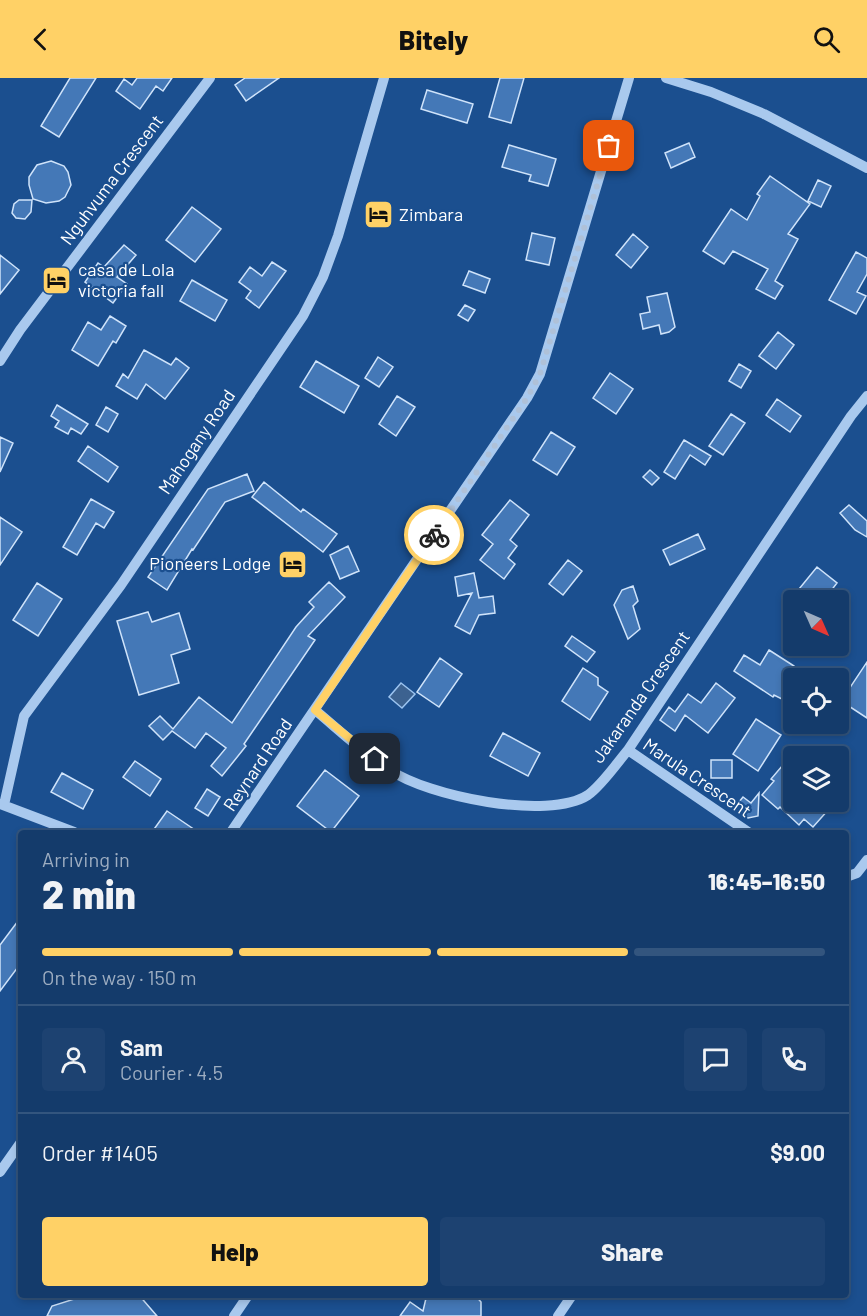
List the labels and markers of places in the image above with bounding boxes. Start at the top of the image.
pin [583,120,634,171]
hotel icon: Zimbara [362,199,394,231]
place label: Zimbara [399,203,463,225]
place label: casa de Lola victoria fall [78,258,174,301]
hotel icon: casa de Lola victoria fall [41,264,73,296]
hotel icon: Pioneers Lodge [276,548,308,580]
place label: Pioneers Lodge [149,552,271,574]
pin [349,733,400,784]

